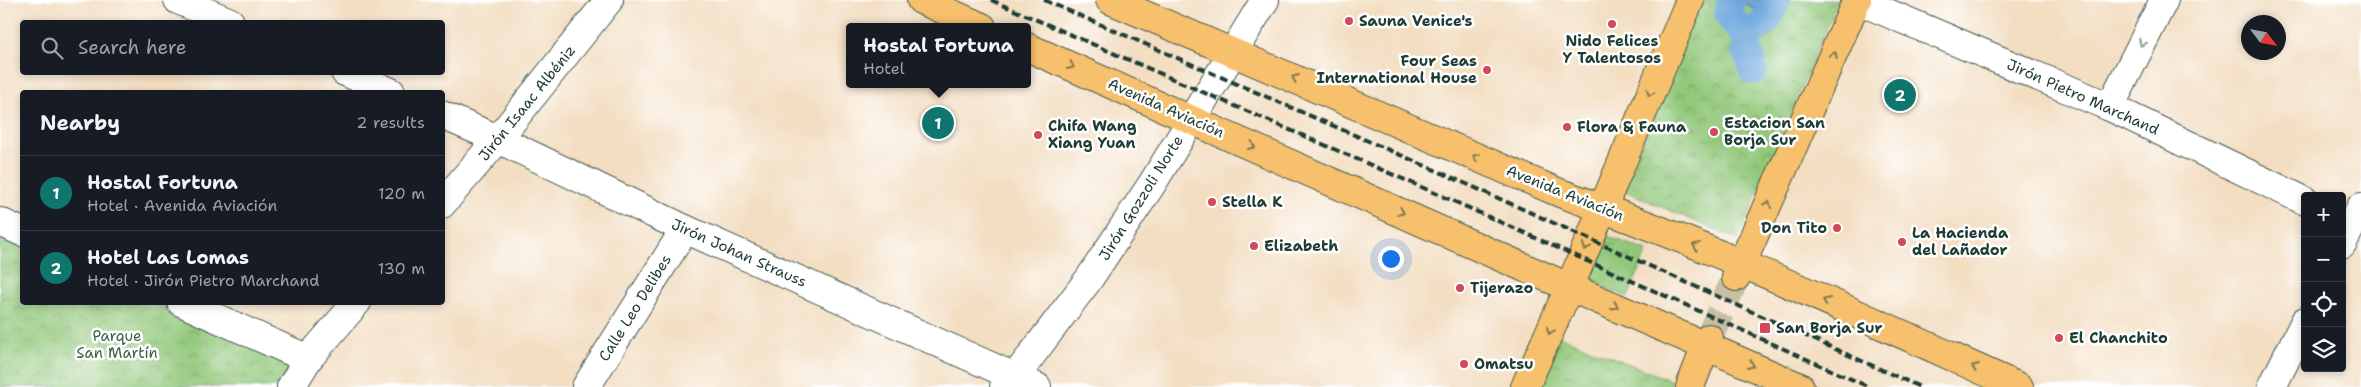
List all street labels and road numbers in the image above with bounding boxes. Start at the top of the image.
street label: Jirón Isaac Albéniz [474,41,580,165]
street label: Jirón Pietro Marchand [2004,54,2163,140]
street label: Avenida Aviación [1105,73,1227,143]
street label: Jirón Gozzoli Norte [1094,132,1188,264]
street label: Avenida Aviación [1503,160,1627,226]
street label: Jirón Johan Strauss [668,214,810,292]
street label: Calle Leo Delibes [594,251,676,365]

